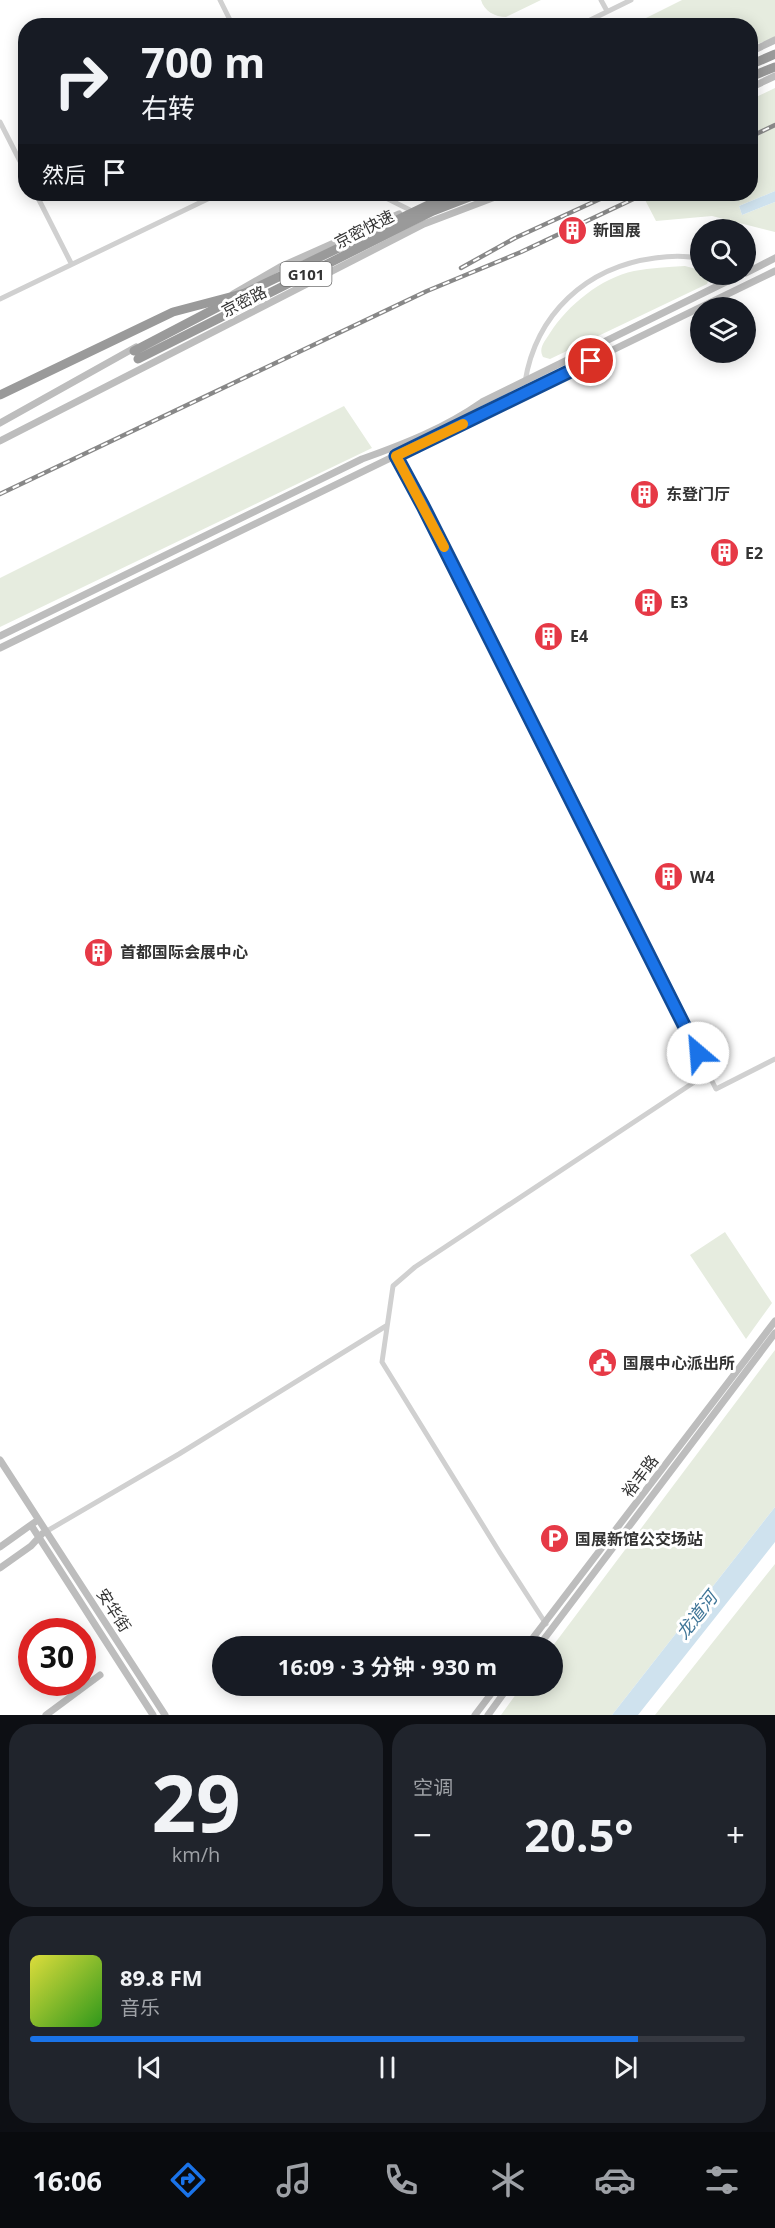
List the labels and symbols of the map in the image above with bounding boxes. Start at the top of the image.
street label: 京密快速 [330,205,398,253]
building icon: 新国展 [556,214,588,246]
place label: 新国展 [593,219,641,241]
road number: G101 [280,262,332,286]
street label: 京密路 [218,280,270,322]
pin [565,335,616,386]
building icon: 东登门厅 [629,478,661,510]
place label: 东登门厅 [666,483,730,505]
building icon: E2 [708,537,740,569]
place label: E2 [745,542,763,564]
building icon: E3 [633,586,665,618]
place label: E3 [670,591,688,613]
building icon: E4 [533,620,565,652]
place label: E4 [570,625,588,647]
building icon: W4 [653,861,685,893]
place label: W4 [690,866,715,888]
building icon: 首都国际会展中心 [83,936,115,968]
place label: 首都国际会展中心 [120,941,248,963]
position arrow [666,1021,730,1085]
public building icon: 国展中心派出所 [586,1347,618,1379]
place label: 国展中心派出所 [623,1352,735,1374]
street label: 裕丰路 [617,1450,663,1502]
parking icon: 国展新馆公交场站 [538,1523,570,1555]
place label: 国展新馆公交场站 [575,1528,703,1550]
street label: 安华街 [92,1584,136,1636]
water label: 龙道河 [670,1584,724,1644]
speed limit sign: 30 [18,1618,96,1696]

